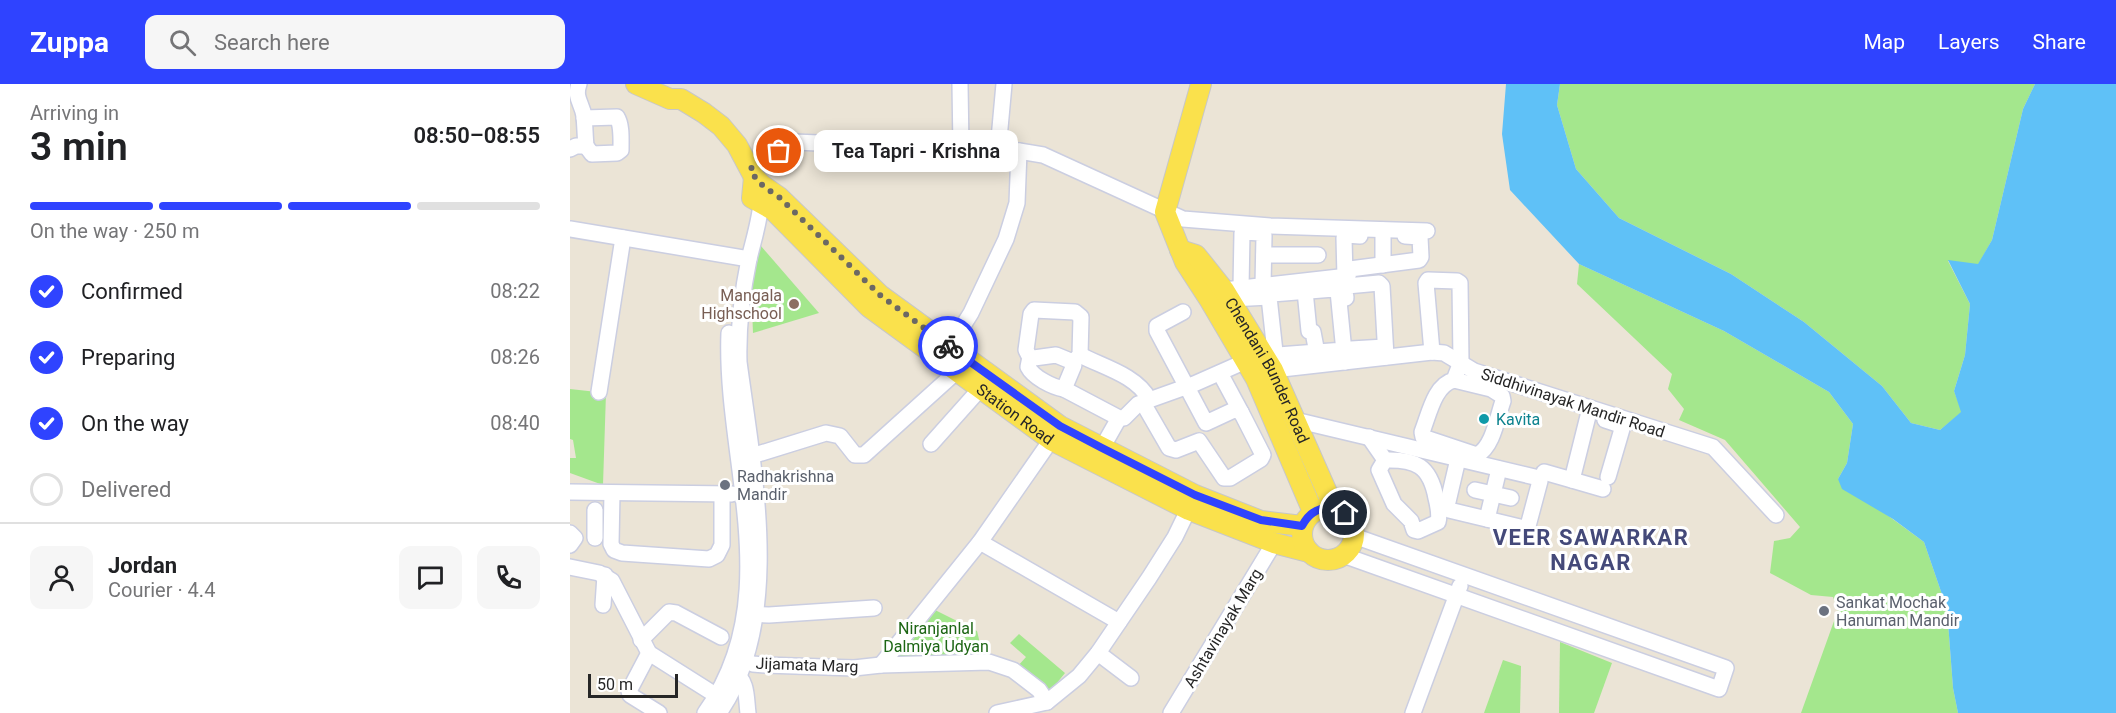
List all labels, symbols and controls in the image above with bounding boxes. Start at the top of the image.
search box [145,15,565,69]
text: Zuppa [30,26,109,59]
icon: search [166,26,199,59]
text: Search here [214,30,330,55]
text: Map [1863,30,1905,54]
text: Layers [1938,30,1999,54]
text: Share [2032,30,2086,54]
text: Arriving in [30,101,119,125]
text: 08:50–08:55 [413,123,540,148]
text: 3 min [30,124,128,170]
pin [753,125,804,176]
callout: Tea Tapri - Krishna [815,130,1019,172]
icon: bag [762,134,795,167]
text: Tea Tapri - Krishna [832,139,1000,163]
text: On the way · 250 m [30,219,199,243]
icon: check [30,275,63,308]
text: Confirmed [81,279,183,304]
text: 08:22 [490,279,540,303]
place label: Mangala Highschool [701,286,782,323]
street label: Chendani Bunder Road [1221,294,1314,446]
marker: Mangala Highschool [787,297,801,311]
courier [918,316,978,376]
icon: bike [932,330,965,363]
icon: check [30,341,63,374]
text: Preparing [81,345,175,370]
text: 08:26 [490,345,540,369]
street label: Siddhivinayak Mandir Road [1479,364,1667,442]
street label: Station Road [973,379,1058,449]
icon: check [30,407,63,440]
place label: Kavita [1496,410,1540,429]
text: On the way [81,411,189,436]
text: 08:40 [490,411,540,435]
marker: Kavita [1477,412,1491,426]
place label: Radhakrishna Mandir [737,467,834,504]
text: Delivered [81,477,171,502]
marker: Radhakrishna Mandir [718,478,732,492]
pin [1319,487,1370,538]
icon: home [1328,496,1361,529]
district label: VEER SAWARKAR NAGAR [1493,525,1689,575]
button: person [30,546,93,609]
button: chat [399,546,462,609]
button: phone [477,546,540,609]
text: Jordan [108,553,177,578]
street label: Ashtavinayak Marg [1180,565,1266,691]
text: Courier · 4.4 [108,578,215,602]
place label: Sankat Mochak Hanuman Mandir [1836,593,1960,630]
marker: Sankat Mochak Hanuman Mandir [1817,604,1831,618]
park label: Niranjanlal Dalmiya Udyan [883,619,989,656]
street label: Jijamata Marg [755,654,859,676]
scale bar [588,671,678,698]
text: 50 m [597,675,633,694]

